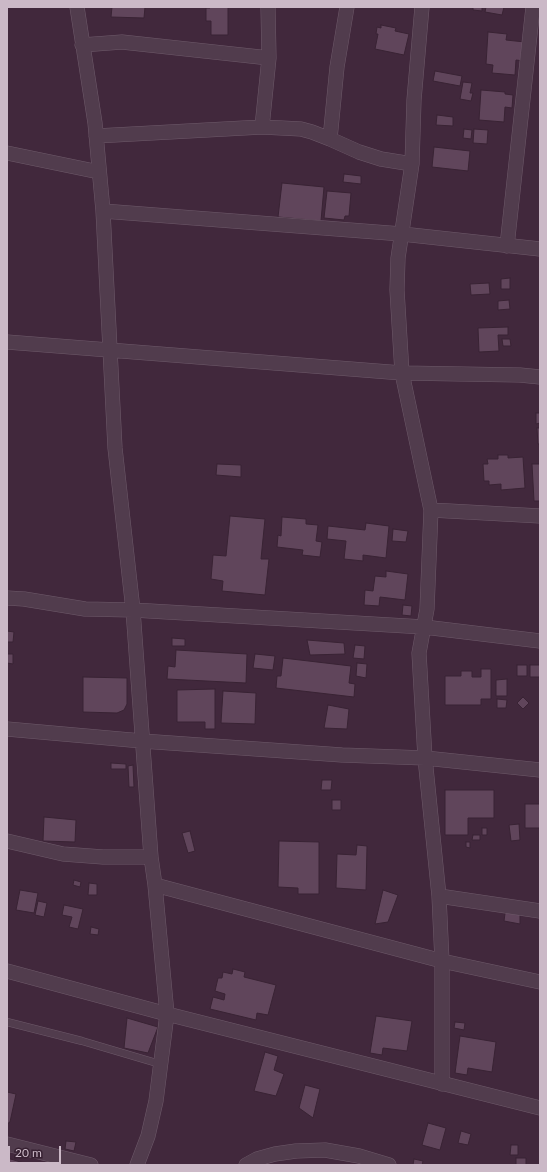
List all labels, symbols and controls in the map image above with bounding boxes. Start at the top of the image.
scale bar [10,1138,63,1164]
text: 20 m [15,1145,42,1160]

